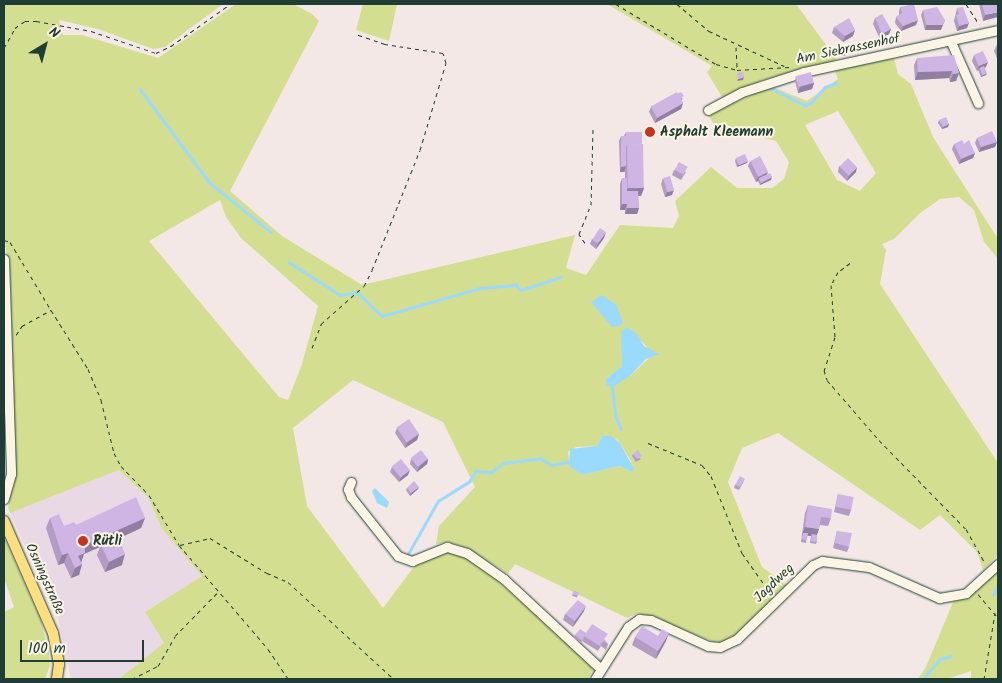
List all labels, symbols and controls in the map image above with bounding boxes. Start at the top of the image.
north arrow [20,20,70,70]
text: N [44,22,64,44]
street label: Am Siebrassenhof [795,30,901,68]
place label: Asphalt Kleemann [660,124,773,140]
marker: Asphalt Kleemann [644,126,656,138]
place label: Rütli [93,533,122,549]
marker: Rütli [77,535,89,547]
street label: Osningstraße [22,541,68,617]
street label: Jagdweg [750,560,798,606]
scale bar [22,630,146,662]
text: 100 m [28,637,66,661]

